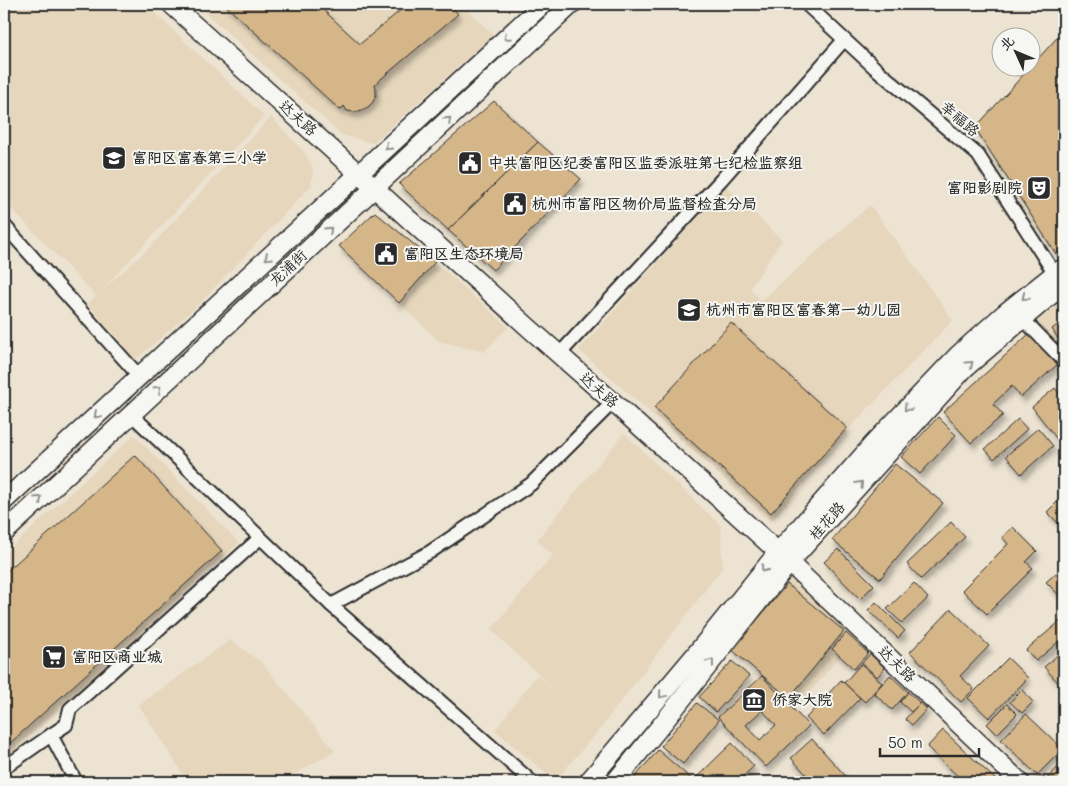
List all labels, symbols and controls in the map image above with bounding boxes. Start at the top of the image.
north arrow [990,28,1040,78]
one-way arrow [504,31,513,40]
text: 北 [995,31,1018,54]
street label: 达夫路 [275,95,322,140]
street label: 幸福路 [937,96,984,140]
one-way arrow [442,117,451,126]
one-way arrow [384,141,393,150]
school or university icon: 富阳区富春第三小学 [101,145,127,171]
place label: 富阳区富春第三小学 [132,147,267,167]
public building icon: 中共富阳区纪委富阳区监委派驻第七纪检监察组 [457,150,483,176]
place label: 中共富阳区纪委富阳区监委派驻第七纪检监察组 [488,152,803,172]
theatre icon: 富阳影剧院 [1026,175,1052,201]
place label: 富阳影剧院 [947,177,1022,197]
public building icon: 杭州市富阳区物价局监督检查分局 [502,191,528,217]
place label: 杭州市富阳区物价局监督检查分局 [532,193,757,213]
one-way arrow [323,227,332,236]
public building icon: 富阳区生态环境局 [373,241,399,267]
place label: 富阳区生态环境局 [404,243,524,263]
street label: 龙浦街 [264,245,311,290]
one-way arrow [265,251,274,260]
one-way arrow [1022,291,1031,299]
school or university icon: 杭州市富阳区富春第一幼儿园 [676,297,702,323]
place label: 杭州市富阳区富春第一幼儿园 [706,299,901,319]
one-way arrow [964,361,973,370]
street label: 达夫路 [576,367,623,412]
one-way arrow [153,386,162,395]
one-way arrow [904,403,913,412]
one-way arrow [94,409,103,418]
one-way arrow [854,481,863,490]
one-way arrow [34,496,43,505]
street label: 桂花路 [804,497,849,544]
one-way arrow [762,563,770,572]
street label: 达夫路 [875,640,921,686]
supermarket icon: 富阳区商业城 [41,644,67,670]
place label: 富阳区商业城 [72,646,162,666]
one-way arrow [705,659,714,668]
museum icon: 侨家大院 [741,687,767,713]
one-way arrow [658,689,667,698]
place label: 侨家大院 [772,689,832,709]
scale bar [880,726,979,758]
text: 50 m [888,732,923,752]

